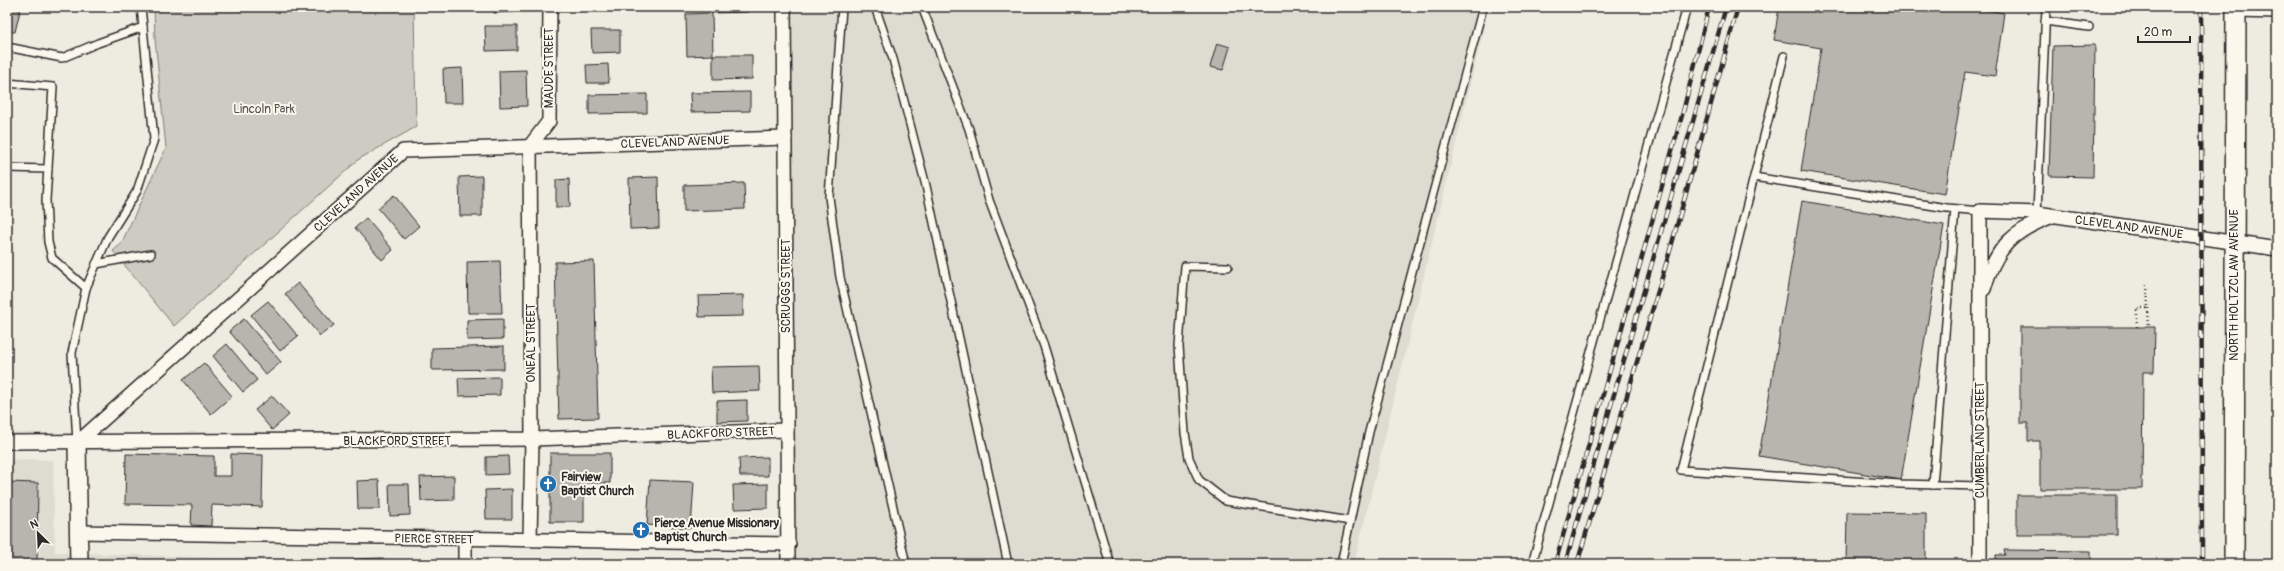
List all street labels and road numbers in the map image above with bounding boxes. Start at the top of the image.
street label: MAUDE STREET [542,27,557,108]
street label: CLEVELAND AVENUE [620,133,730,152]
street label: CLEVELAND AVENUE [311,151,402,235]
street label: NORTH HOLTZCLAW AVENUE [2227,209,2242,361]
street label: CLEVELAND AVENUE [2074,212,2184,242]
street label: SCRUGGS STREET [779,238,794,333]
street label: ONEAL STREET [524,303,539,382]
street label: CUMBERLAND STREET [1973,381,1988,498]
street label: BLACKFORD STREET [667,424,775,443]
street label: BLACKFORD STREET [343,434,451,449]
street label: PIERCE STREET [394,531,474,548]

